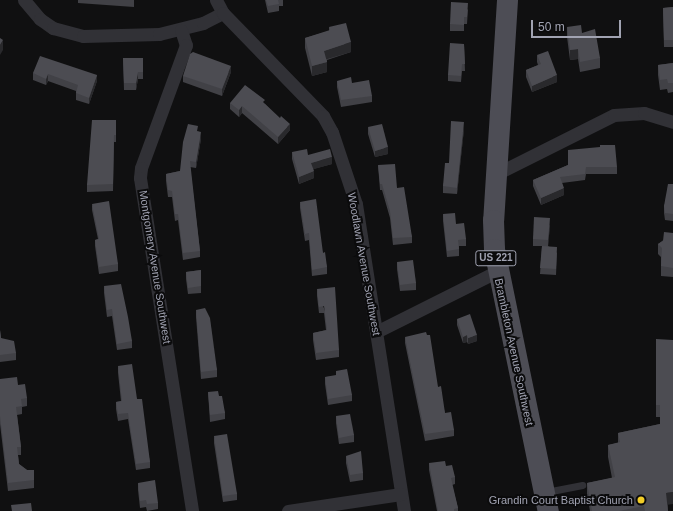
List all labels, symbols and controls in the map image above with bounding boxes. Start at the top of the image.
scale bar [533,12,623,38]
text: 50 m [538,20,565,34]
street label: Montgomery Avenue Southwest [136,189,174,345]
street label: Woodlawn Avenue Southwest [345,191,383,337]
road number: US 221 [475,250,517,266]
street label: Brambleton Avenue Southwest [492,277,536,427]
place label: Grandin Court Baptist Church [489,493,633,507]
marker: Grandin Court Baptist Church [636,495,646,505]

